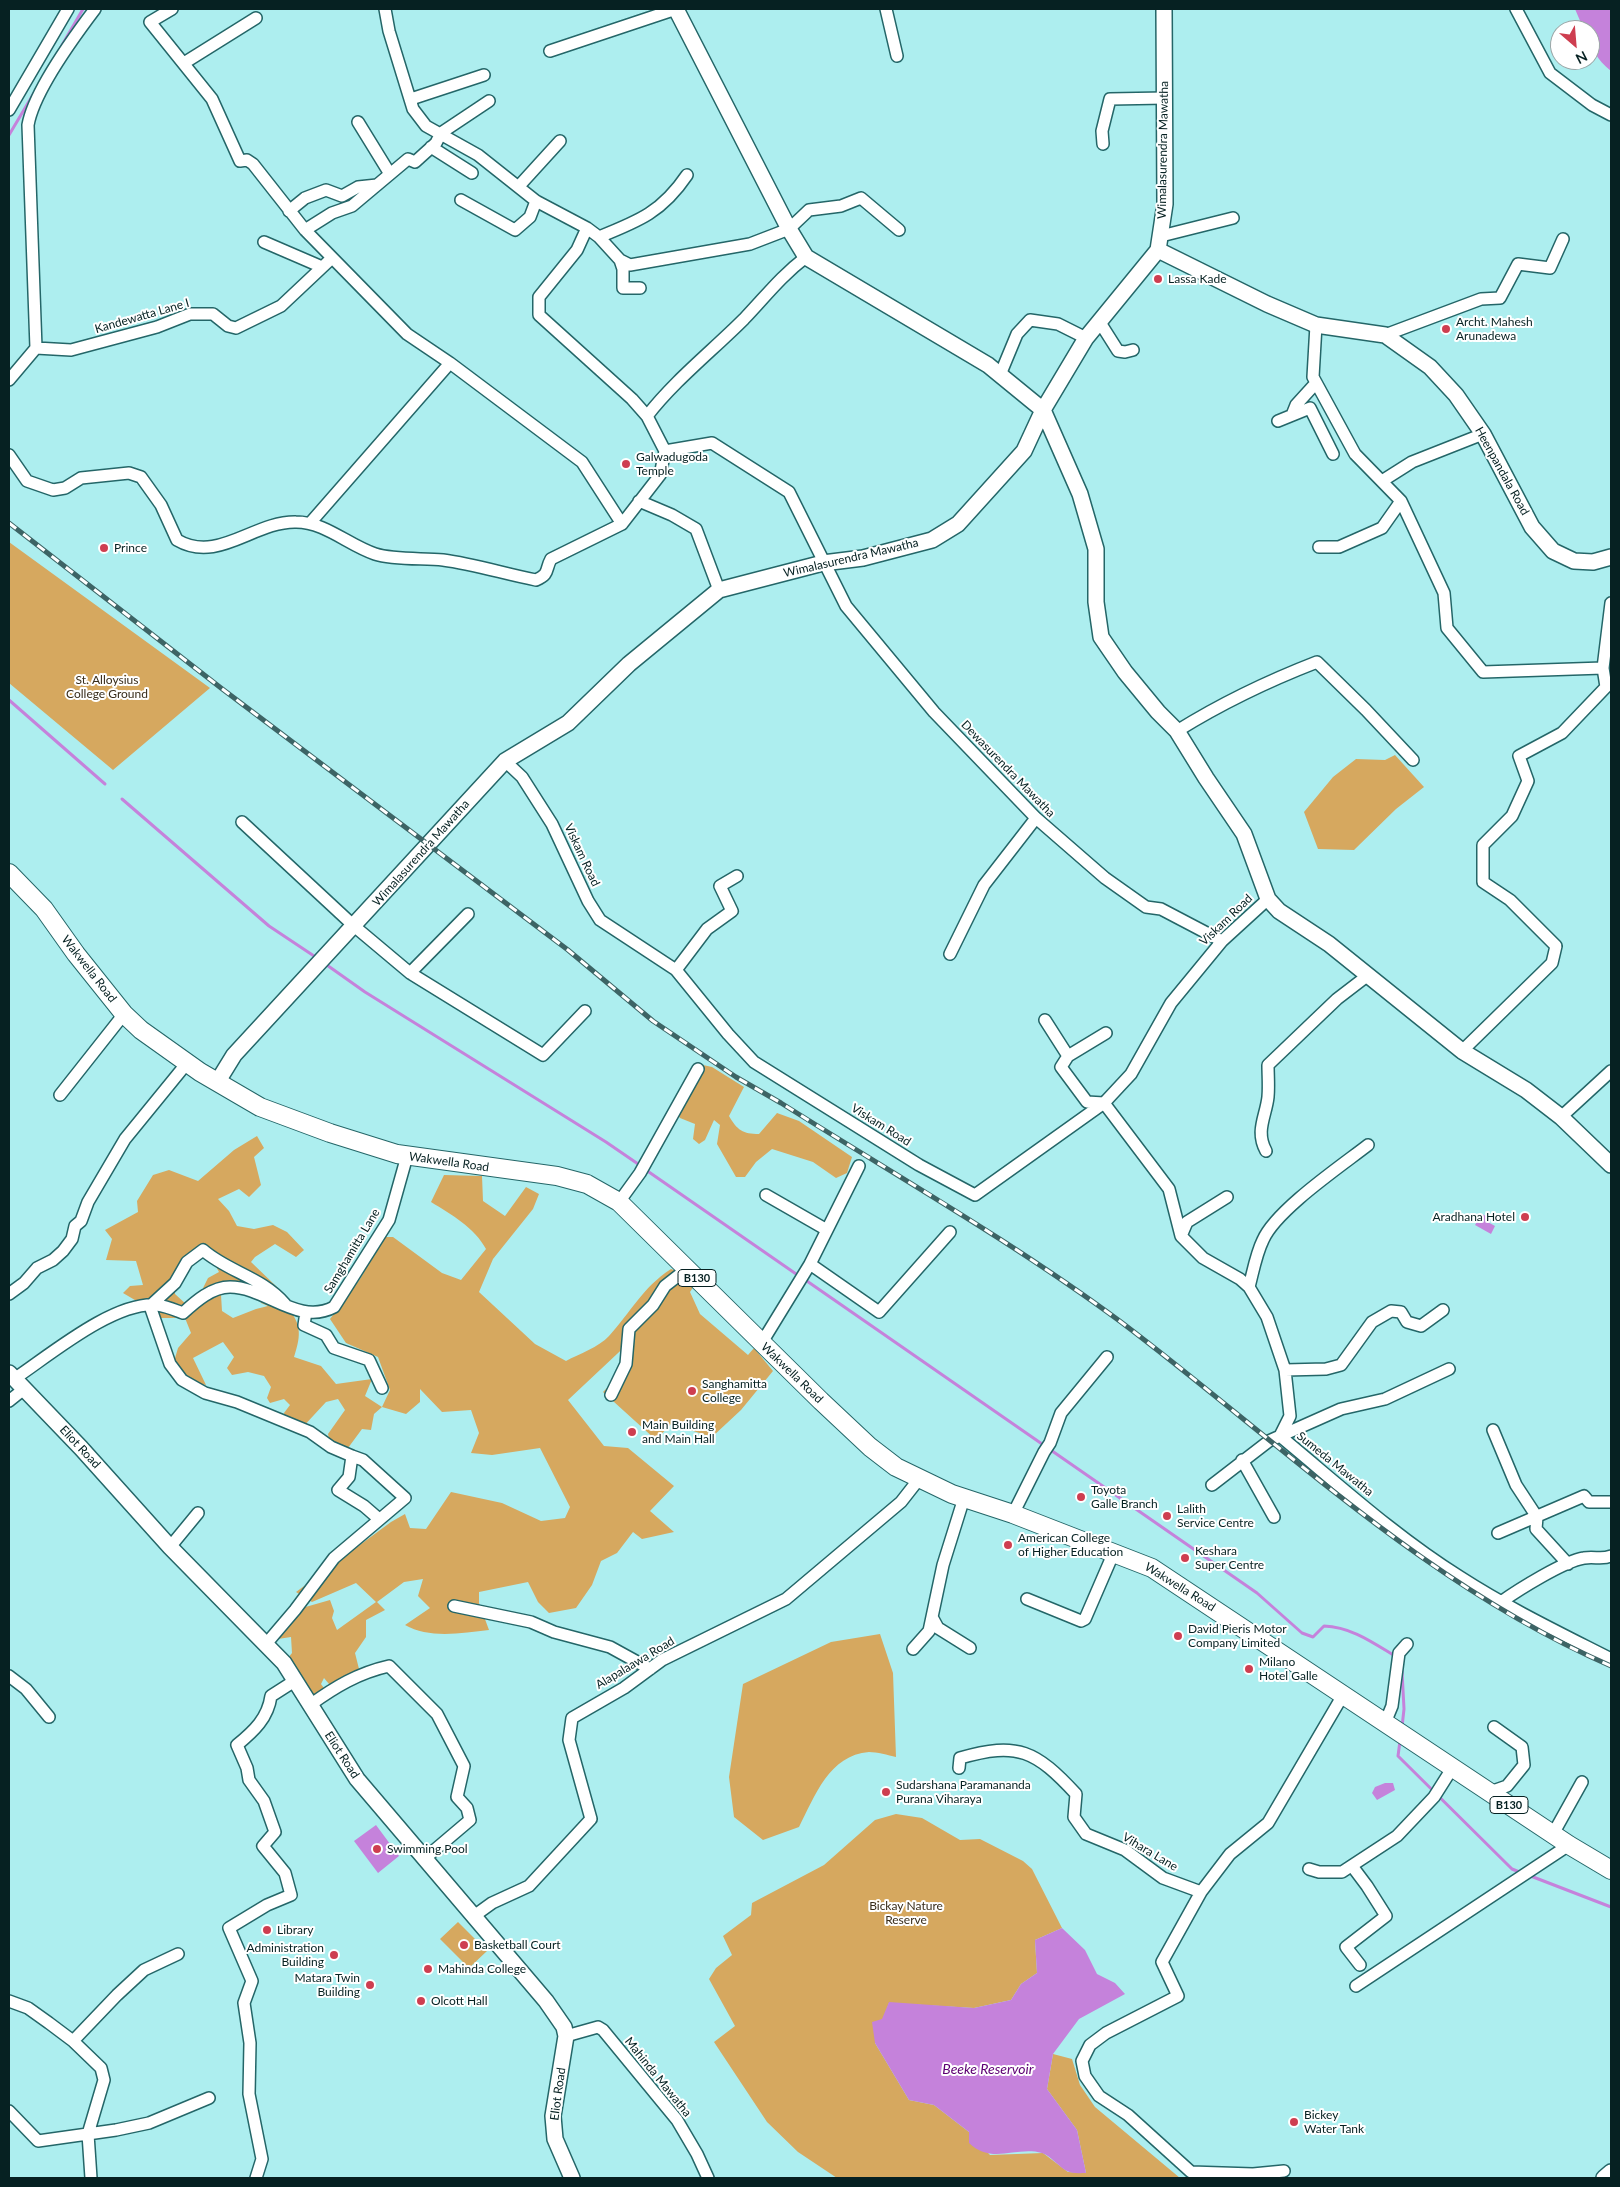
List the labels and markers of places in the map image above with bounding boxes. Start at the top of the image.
place label: Lassa Kade [1168,272,1226,286]
marker: Lassa Kade [1152,273,1164,285]
place label: Archt. Mahesh Arunadewa [1456,315,1533,343]
marker: Archt. Mahesh Arunadewa [1440,323,1452,335]
place label: Galwadugoda Temple [636,450,708,478]
marker: Galwadugoda Temple [620,458,632,470]
place label: Prince [114,541,147,555]
marker: Prince [98,542,110,554]
place label: Aradhana Hotel [1432,1210,1515,1224]
marker: Aradhana Hotel [1519,1211,1531,1223]
place label: Sanghamitta College [702,1377,767,1405]
marker: Sanghamitta College [686,1385,698,1397]
place label: Main Building and Main Hall [642,1418,715,1446]
marker: Main Building and Main Hall [626,1426,638,1438]
place label: Toyota Galle Branch [1091,1483,1158,1511]
marker: Toyota Galle Branch [1075,1491,1087,1503]
place label: Lalith Service Centre [1177,1502,1254,1530]
marker: Lalith Service Centre [1161,1510,1173,1522]
place label: American College of Higher Education [1018,1531,1123,1559]
marker: American College of Higher Education [1002,1539,1014,1551]
place label: Keshara Super Centre [1195,1544,1264,1572]
marker: Keshara Super Centre [1179,1552,1191,1564]
place label: David Pieris Motor Company Limited [1188,1622,1287,1650]
marker: David Pieris Motor Company Limited [1172,1630,1184,1642]
place label: Milano Hotel Galle [1259,1655,1318,1683]
marker: Milano Hotel Galle [1243,1663,1255,1675]
place label: Sudarshana Paramananda Purana Viharaya [896,1778,1031,1806]
marker: Sudarshana Paramananda Purana Viharaya [880,1786,892,1798]
place label: Swimming Pool [387,1842,468,1856]
marker: Swimming Pool [371,1843,383,1855]
place label: Library [277,1923,314,1937]
marker: Library [261,1924,273,1936]
place label: Basketball Court [474,1938,561,1952]
marker: Basketball Court [458,1939,470,1951]
place label: Administration Building [246,1941,324,1969]
marker: Administration Building [328,1949,340,1961]
place label: Mahinda College [438,1962,526,1976]
marker: Mahinda College [422,1963,434,1975]
place label: Matara Twin Building [295,1971,360,1999]
marker: Matara Twin Building [364,1979,376,1991]
place label: Olcott Hall [431,1994,488,2008]
marker: Olcott Hall [415,1995,427,2007]
place label: Bickey Water Tank [1304,2108,1364,2136]
marker: Bickey Water Tank [1288,2116,1300,2128]

